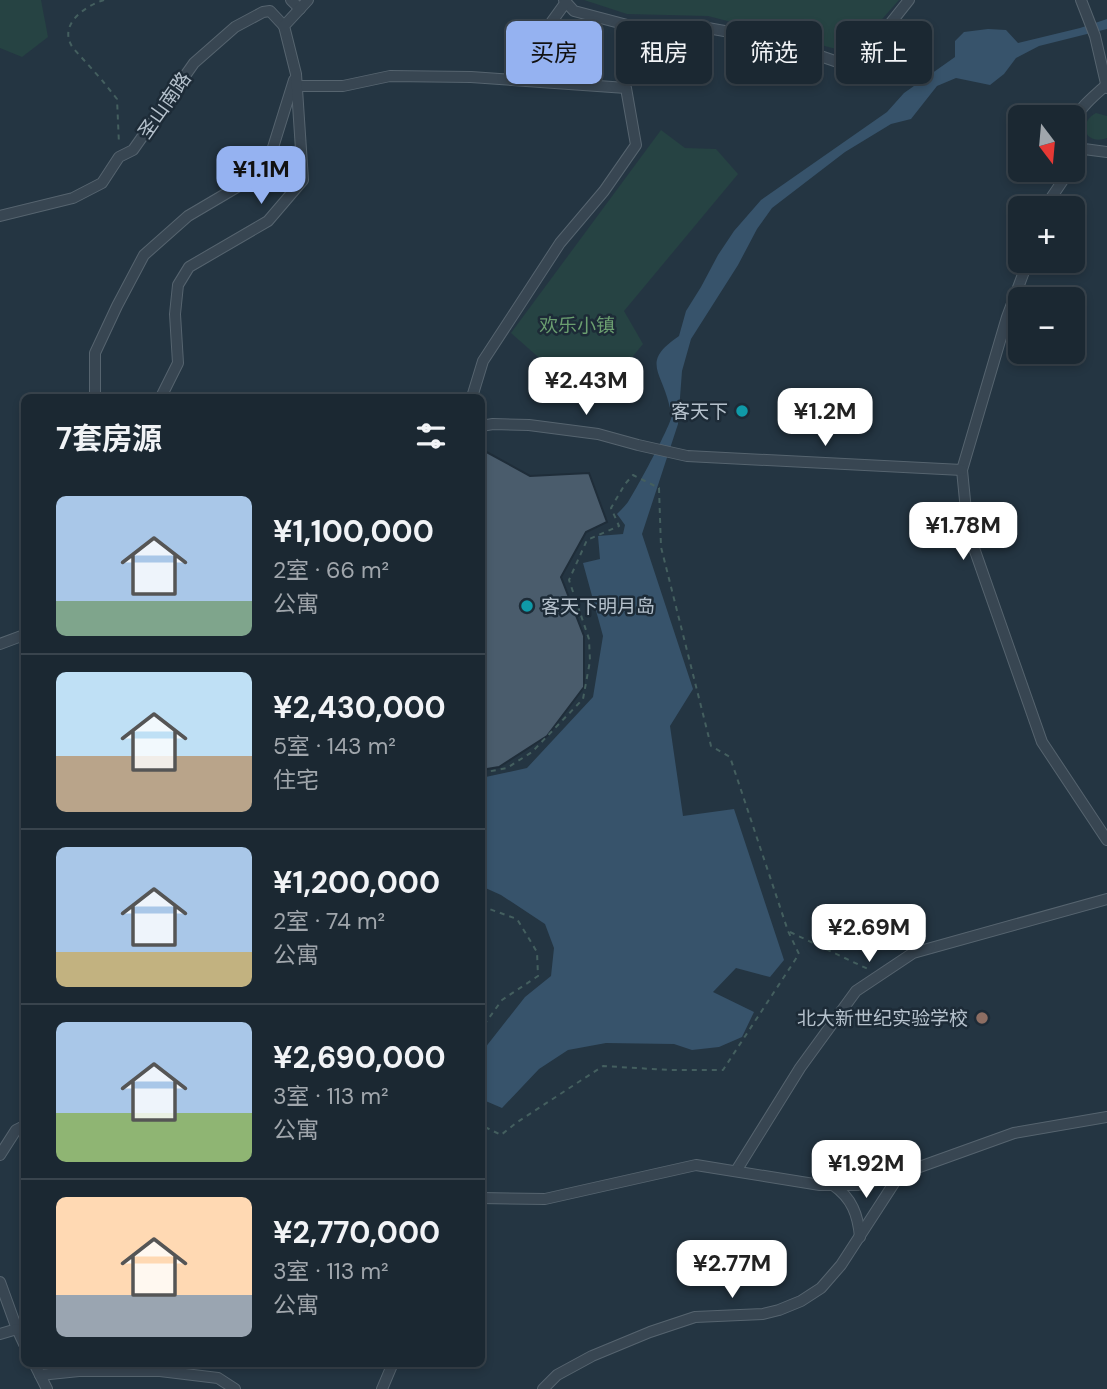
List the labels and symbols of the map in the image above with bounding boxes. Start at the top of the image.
street label: 圣山南路 [132,67,196,144]
north arrow [1008,105,1085,182]
pin: ¥1.1M [212,146,310,206]
park label: 欢乐小镇 [539,313,615,338]
pin: ¥2.43M [529,358,643,417]
pin: ¥1.2M [776,388,874,448]
place label: 客天下 [671,399,728,424]
marker: 客天下 [734,403,750,419]
pin: ¥1.78M [906,503,1020,562]
place label: 客天下明月岛 [541,594,655,619]
marker: 客天下明月岛 [519,598,535,614]
pin: ¥2.69M [812,904,926,964]
place label: 北大新世纪实验学校 [797,1006,968,1031]
marker: 北大新世纪实验学校 [974,1010,990,1026]
pin: ¥1.92M [809,1140,923,1200]
pin: ¥2.77M [675,1240,789,1300]

